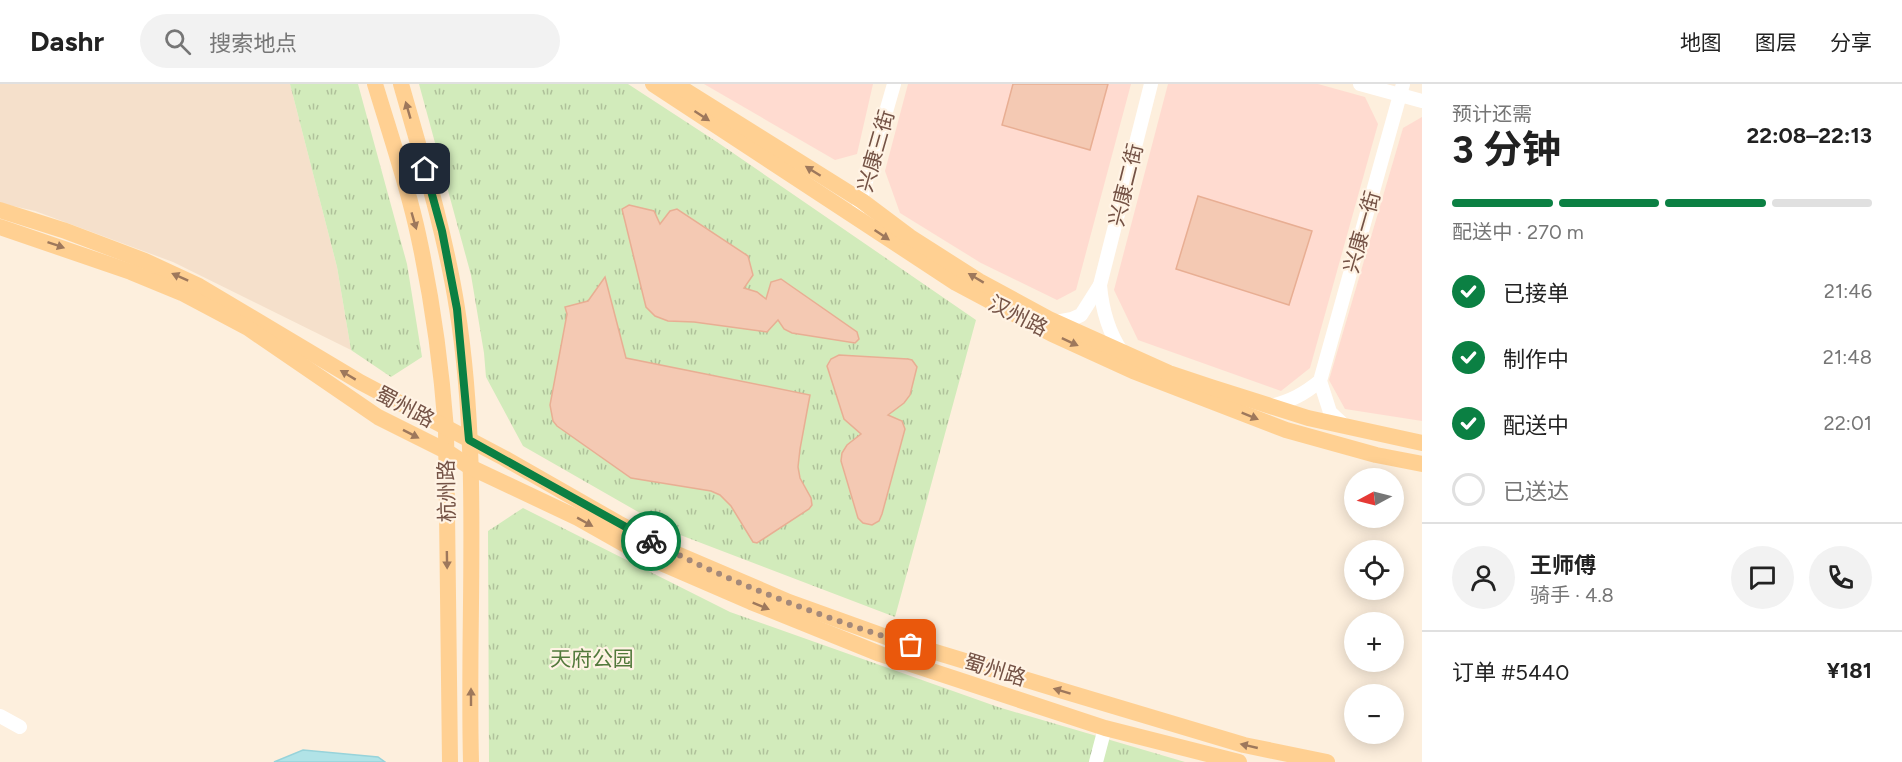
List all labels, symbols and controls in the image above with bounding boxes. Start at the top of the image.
search box [140,14,560,68]
text: Dashr [30,24,104,58]
icon: search [161,25,194,58]
text: 搜索地点 [209,30,297,57]
text: 地图 [1680,30,1722,55]
text: 图层 [1755,30,1797,55]
text: 分享 [1830,30,1872,55]
one-way arrow [403,101,412,119]
text: 预计还需 [1452,102,1532,126]
street label: 兴康三街 [852,107,899,195]
one-way arrow [694,110,710,121]
text: 22:08–22:13 [1746,122,1872,149]
text: 3 分钟 [1452,126,1561,173]
street label: 兴康二街 [1103,141,1148,229]
pin [399,143,450,194]
icon: home [408,152,441,185]
one-way arrow [805,165,821,176]
street label: 兴康一街 [1338,188,1385,276]
one-way arrow [410,212,420,230]
text: 配送中 · 270 m [1452,220,1584,244]
one-way arrow [874,229,890,241]
one-way arrow [47,240,65,250]
one-way arrow [170,272,188,282]
one-way arrow [968,273,984,284]
icon: check [1452,275,1485,308]
text: 21:46 [1824,279,1872,303]
text: 已接单 [1503,280,1569,307]
street label: 汉州路 [984,290,1052,341]
one-way arrow [1061,337,1079,347]
icon: check [1452,341,1485,374]
text: 21:48 [1823,345,1872,369]
text: 制作中 [1503,346,1569,373]
one-way arrow [340,370,356,381]
street label: 蜀州路 [372,381,439,432]
icon: check [1452,407,1485,440]
text: 22:01 [1824,411,1872,435]
one-way arrow [1241,412,1259,421]
text: 配送中 [1503,412,1569,439]
one-way arrow [403,429,420,439]
street label: 杭州路 [433,459,460,523]
north arrow [1344,468,1404,528]
map controls [1344,468,1404,744]
text: 已送达 [1503,478,1569,505]
courier [621,511,681,571]
one-way arrow [577,517,594,527]
icon: bike [635,525,668,558]
button: locate [1344,540,1404,600]
button: person [1452,546,1515,609]
button: chat [1731,546,1794,609]
button: phone [1809,546,1872,609]
one-way arrow [443,551,452,570]
text: 王师傅 [1530,552,1596,579]
text: 骑手 · 4.8 [1530,583,1614,607]
one-way arrow [752,602,770,611]
button: + [1344,612,1404,672]
pin [885,619,936,670]
icon: bag [894,628,927,661]
park label: 天府公园 [550,646,634,671]
street label: 蜀州路 [961,648,1029,691]
text: ¥181 [1827,657,1872,684]
text: 订单 #5440 [1452,659,1569,686]
button: − [1344,684,1404,744]
one-way arrow [1053,686,1071,695]
one-way arrow [466,688,476,707]
one-way arrow [1240,740,1258,750]

